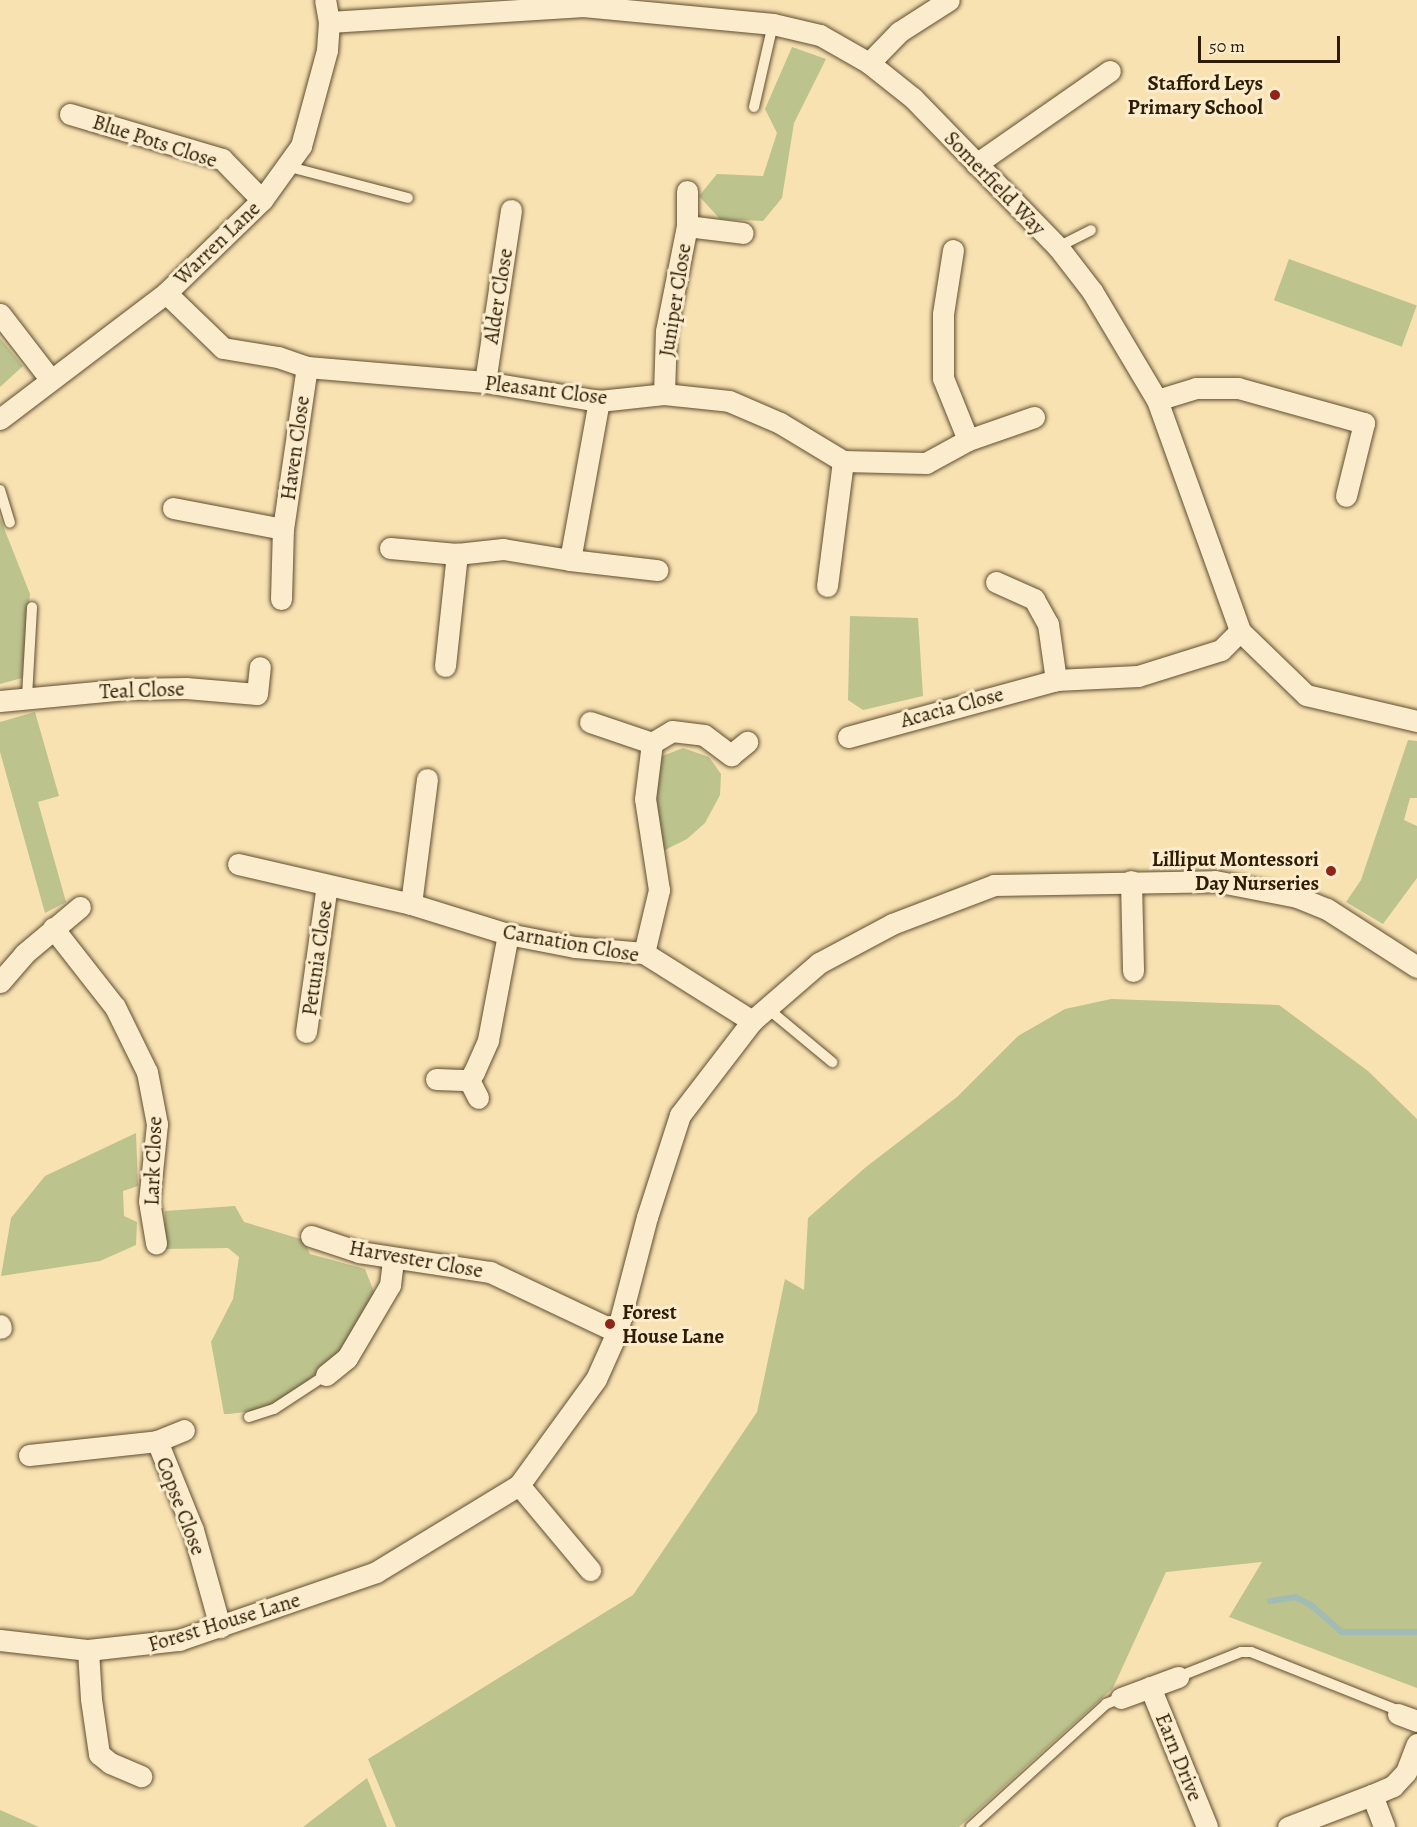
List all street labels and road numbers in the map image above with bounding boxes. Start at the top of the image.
street label: Blue Pots Close [89,109,221,173]
street label: Somerfield Way [939,126,1051,240]
street label: Warren Lane [169,196,265,290]
street label: Juniper Close [654,242,696,358]
street label: Alder Close [478,246,518,346]
street label: Pleasant Close [483,370,609,410]
street label: Haven Close [275,394,315,502]
street label: Teal Close [99,676,185,704]
street label: Acacia Close [898,681,1006,733]
street label: Petunia Close [296,899,338,1017]
street label: Carnation Close [501,919,641,967]
street label: Lark Close [139,1116,167,1206]
street label: Harvester Close [347,1235,485,1283]
street label: Copse Close [151,1453,211,1559]
street label: Forest House Lane [145,1587,303,1657]
street label: Earn Drive [1150,1709,1208,1805]

